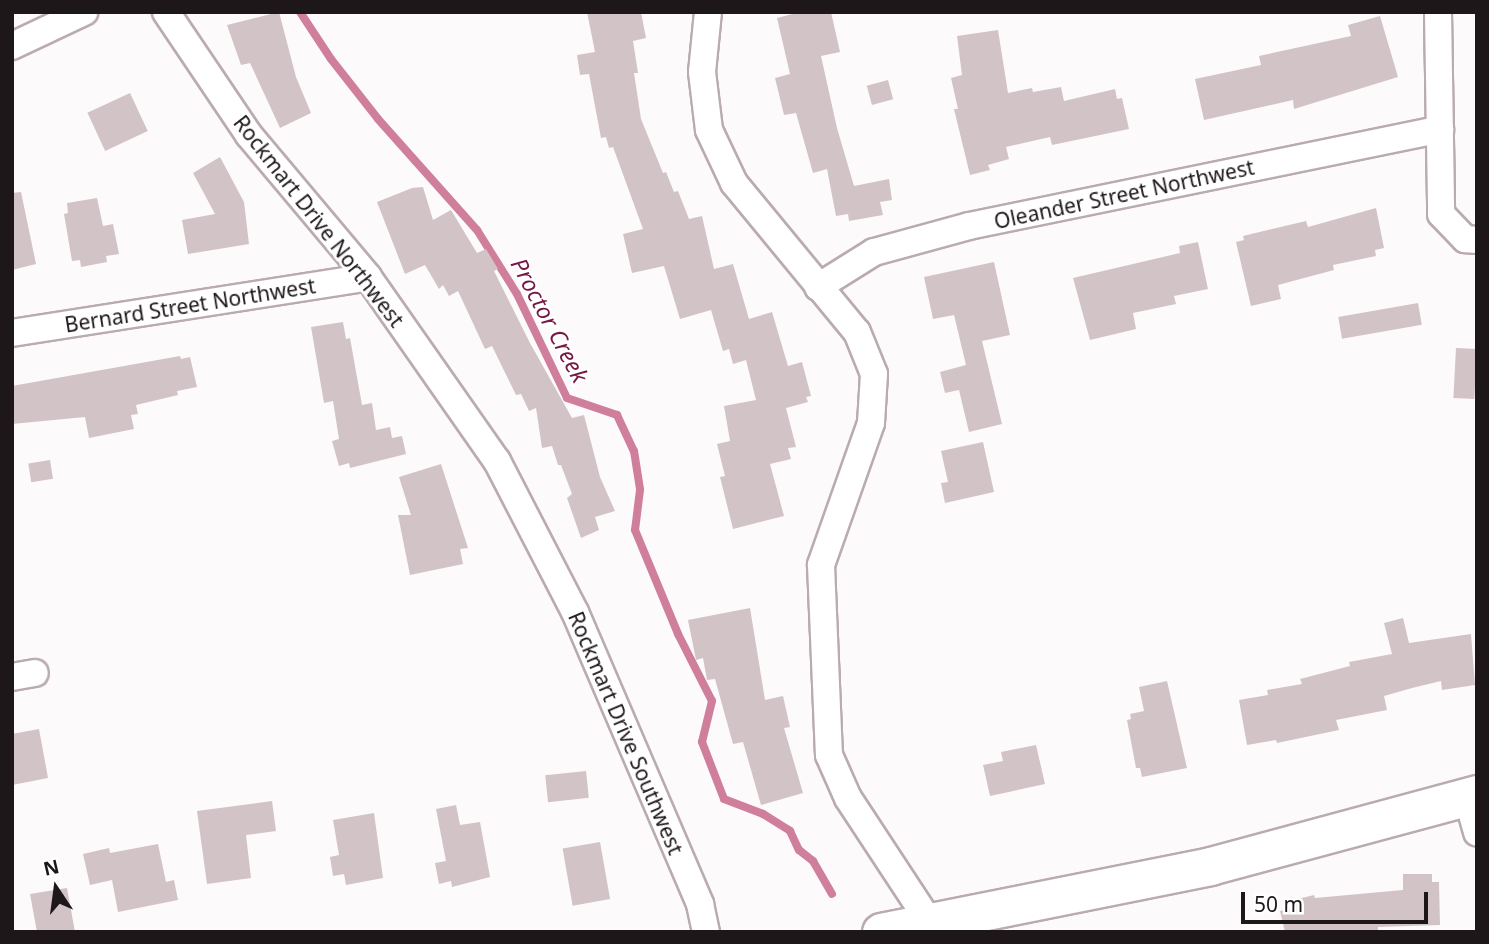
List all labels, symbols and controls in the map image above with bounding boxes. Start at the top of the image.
street label: Rockmart Drive Northwest [229,110,409,332]
street label: Oleander Street Northwest [992,154,1256,234]
water label: Proctor Creek [506,253,594,387]
street label: Bernard Street Northwest [63,273,317,337]
street label: Rockmart Drive Southwest [563,608,689,858]
north arrow [21,853,91,923]
text: N [41,853,62,882]
scale bar [1244,878,1431,922]
text: 50 m [1254,890,1303,918]

